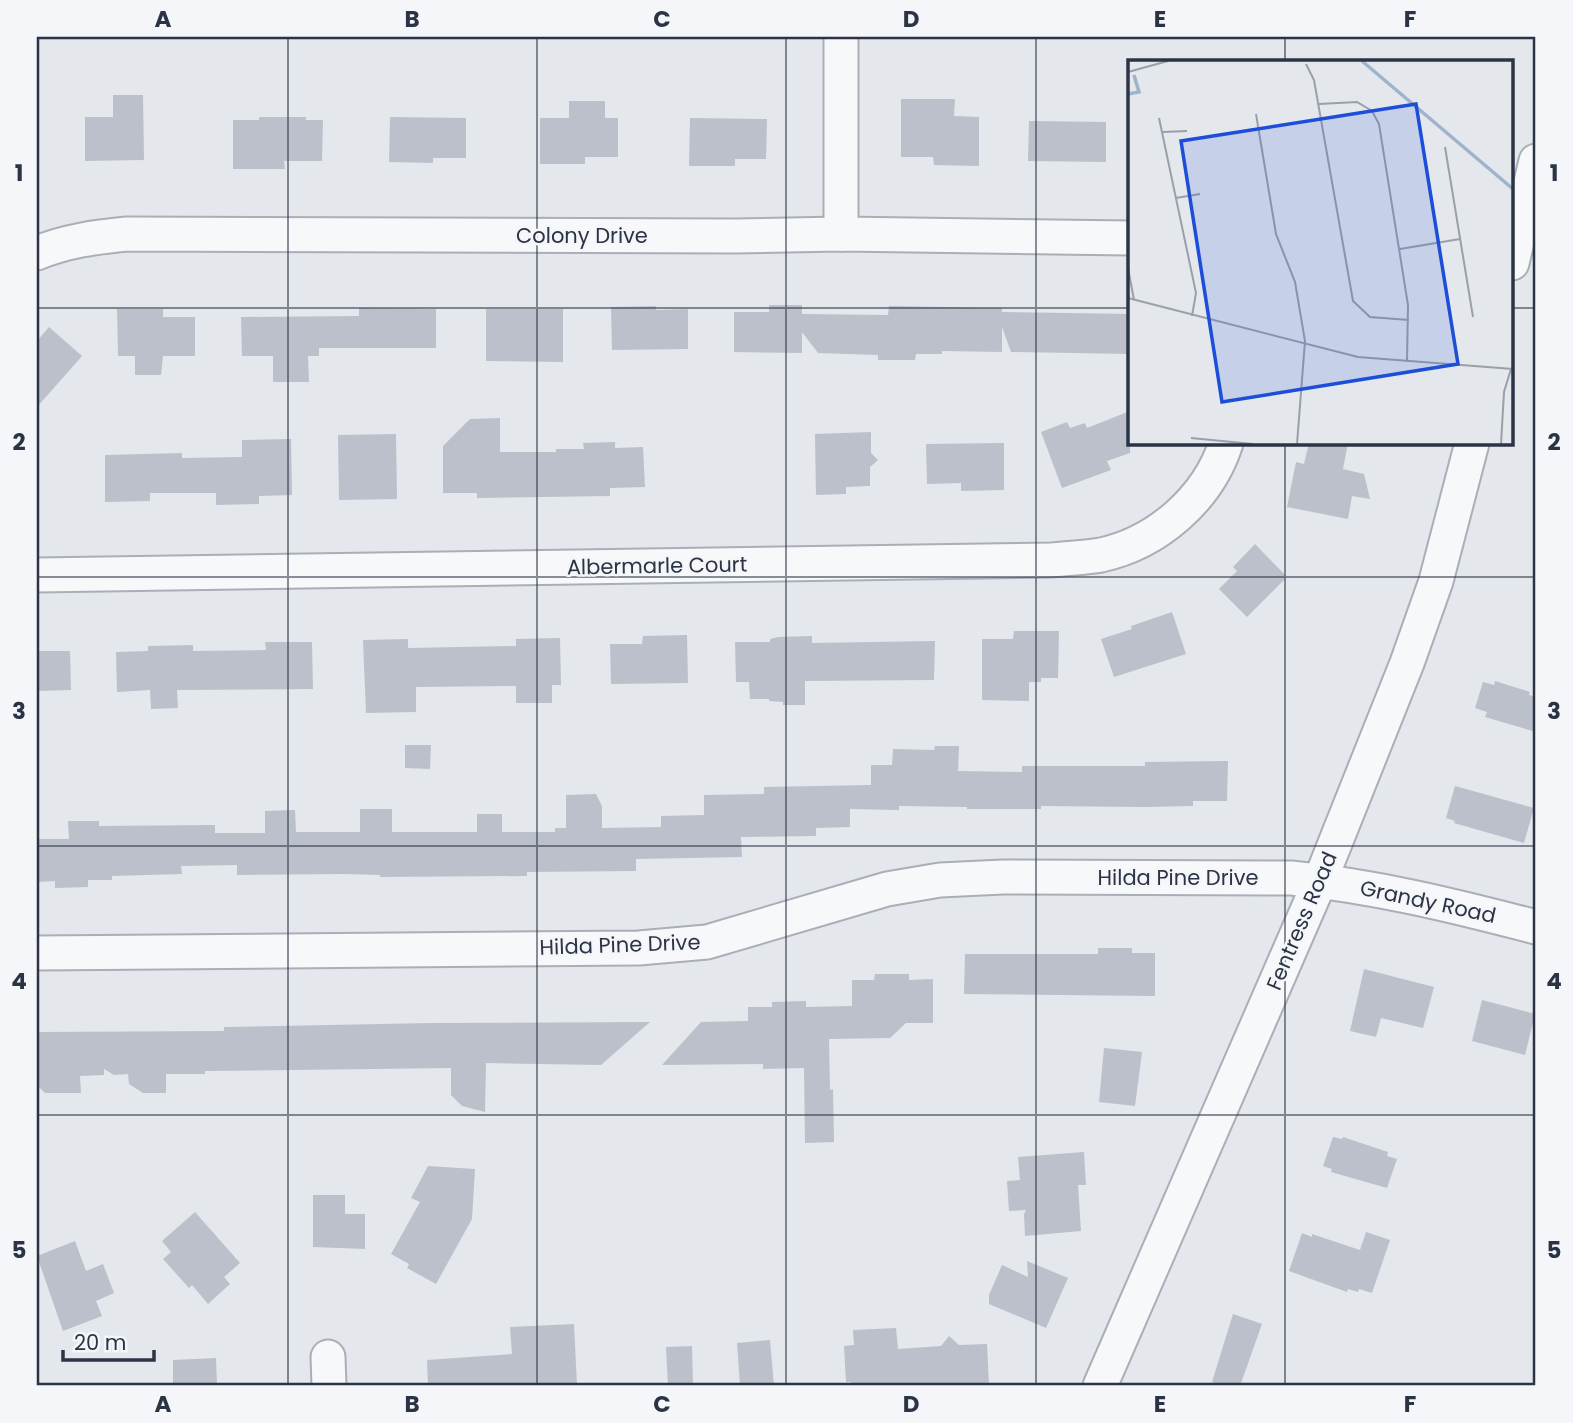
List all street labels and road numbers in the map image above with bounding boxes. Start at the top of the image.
street label: Colony Drive [516,221,648,250]
street label: Albermarle Court [567,549,747,582]
street label: Fentress Road [1259,847,1344,994]
street label: Hilda Pine Drive [1098,863,1258,892]
street label: Grandy Road [1358,873,1499,930]
street label: Hilda Pine Drive [539,927,701,962]

